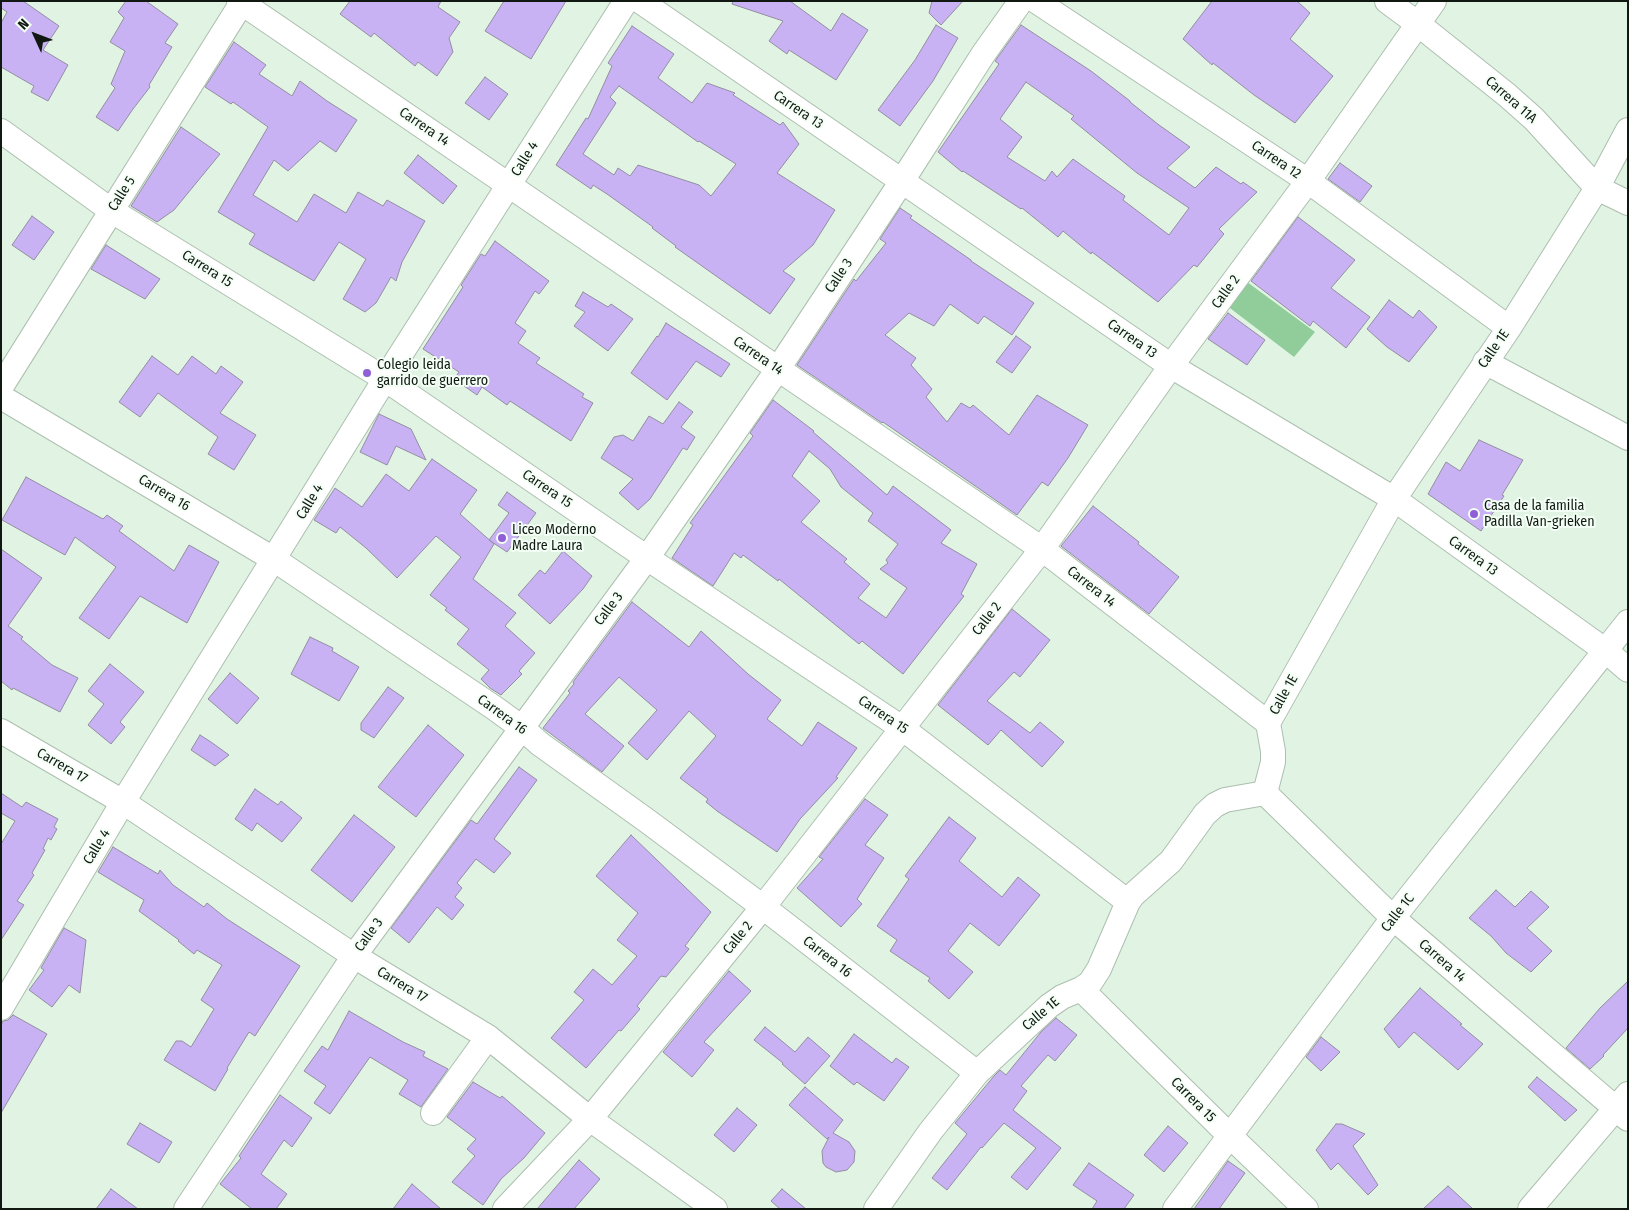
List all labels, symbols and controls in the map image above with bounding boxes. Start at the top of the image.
north arrow [10,10,60,60]
text: N [15,16,33,33]
street label: Carrera 11A [1482,73,1540,127]
street label: Carrera 13 [770,87,826,133]
street label: Carrera 14 [396,104,452,150]
street label: Carrera 12 [1248,137,1304,183]
street label: Calle 4 [508,138,542,180]
street label: Calle 5 [105,174,139,214]
street label: Carrera 15 [179,247,235,291]
street label: Calle 3 [822,256,856,296]
street label: Calle 2 [1208,272,1244,312]
street label: Carrera 13 [1104,316,1160,362]
street label: Calle 1E [1475,326,1513,372]
street label: Carrera 14 [730,333,786,379]
place label: Colegio leida garrido de guerrero [377,357,488,390]
marker: Colegio leida garrido de guerrero [361,367,373,379]
street label: Carrera 15 [519,466,575,512]
street label: Carrera 16 [135,471,193,515]
street label: Calle 4 [293,481,327,523]
place label: Casa de la familia Padilla Van-grieken [1484,498,1595,530]
marker: Casa de la familia Padilla Van-grieken [1468,508,1480,520]
place label: Liceo Moderno Madre Laura [512,522,596,554]
marker: Liceo Moderno Madre Laura [496,532,508,544]
street label: Carrera 13 [1445,533,1501,579]
street label: Carrera 14 [1063,563,1119,611]
street label: Calle 3 [591,589,627,629]
street label: Calle 2 [969,599,1005,639]
street label: Calle 1E [1266,672,1302,718]
street label: Carrera 16 [474,691,530,739]
street label: Carrera 15 [855,692,911,738]
street label: Carrera 17 [34,745,90,787]
street label: Calle 4 [80,826,114,868]
street label: Calle 1C [1378,891,1418,935]
street label: Calle 3 [351,915,387,955]
street label: Calle 2 [720,918,756,958]
street label: Carrera 16 [799,933,855,981]
street label: Carrera 14 [1415,936,1469,986]
street label: Carrera 17 [374,963,430,1007]
street label: Calle 1E [1019,994,1063,1034]
street label: Carrera 15 [1167,1074,1219,1126]

